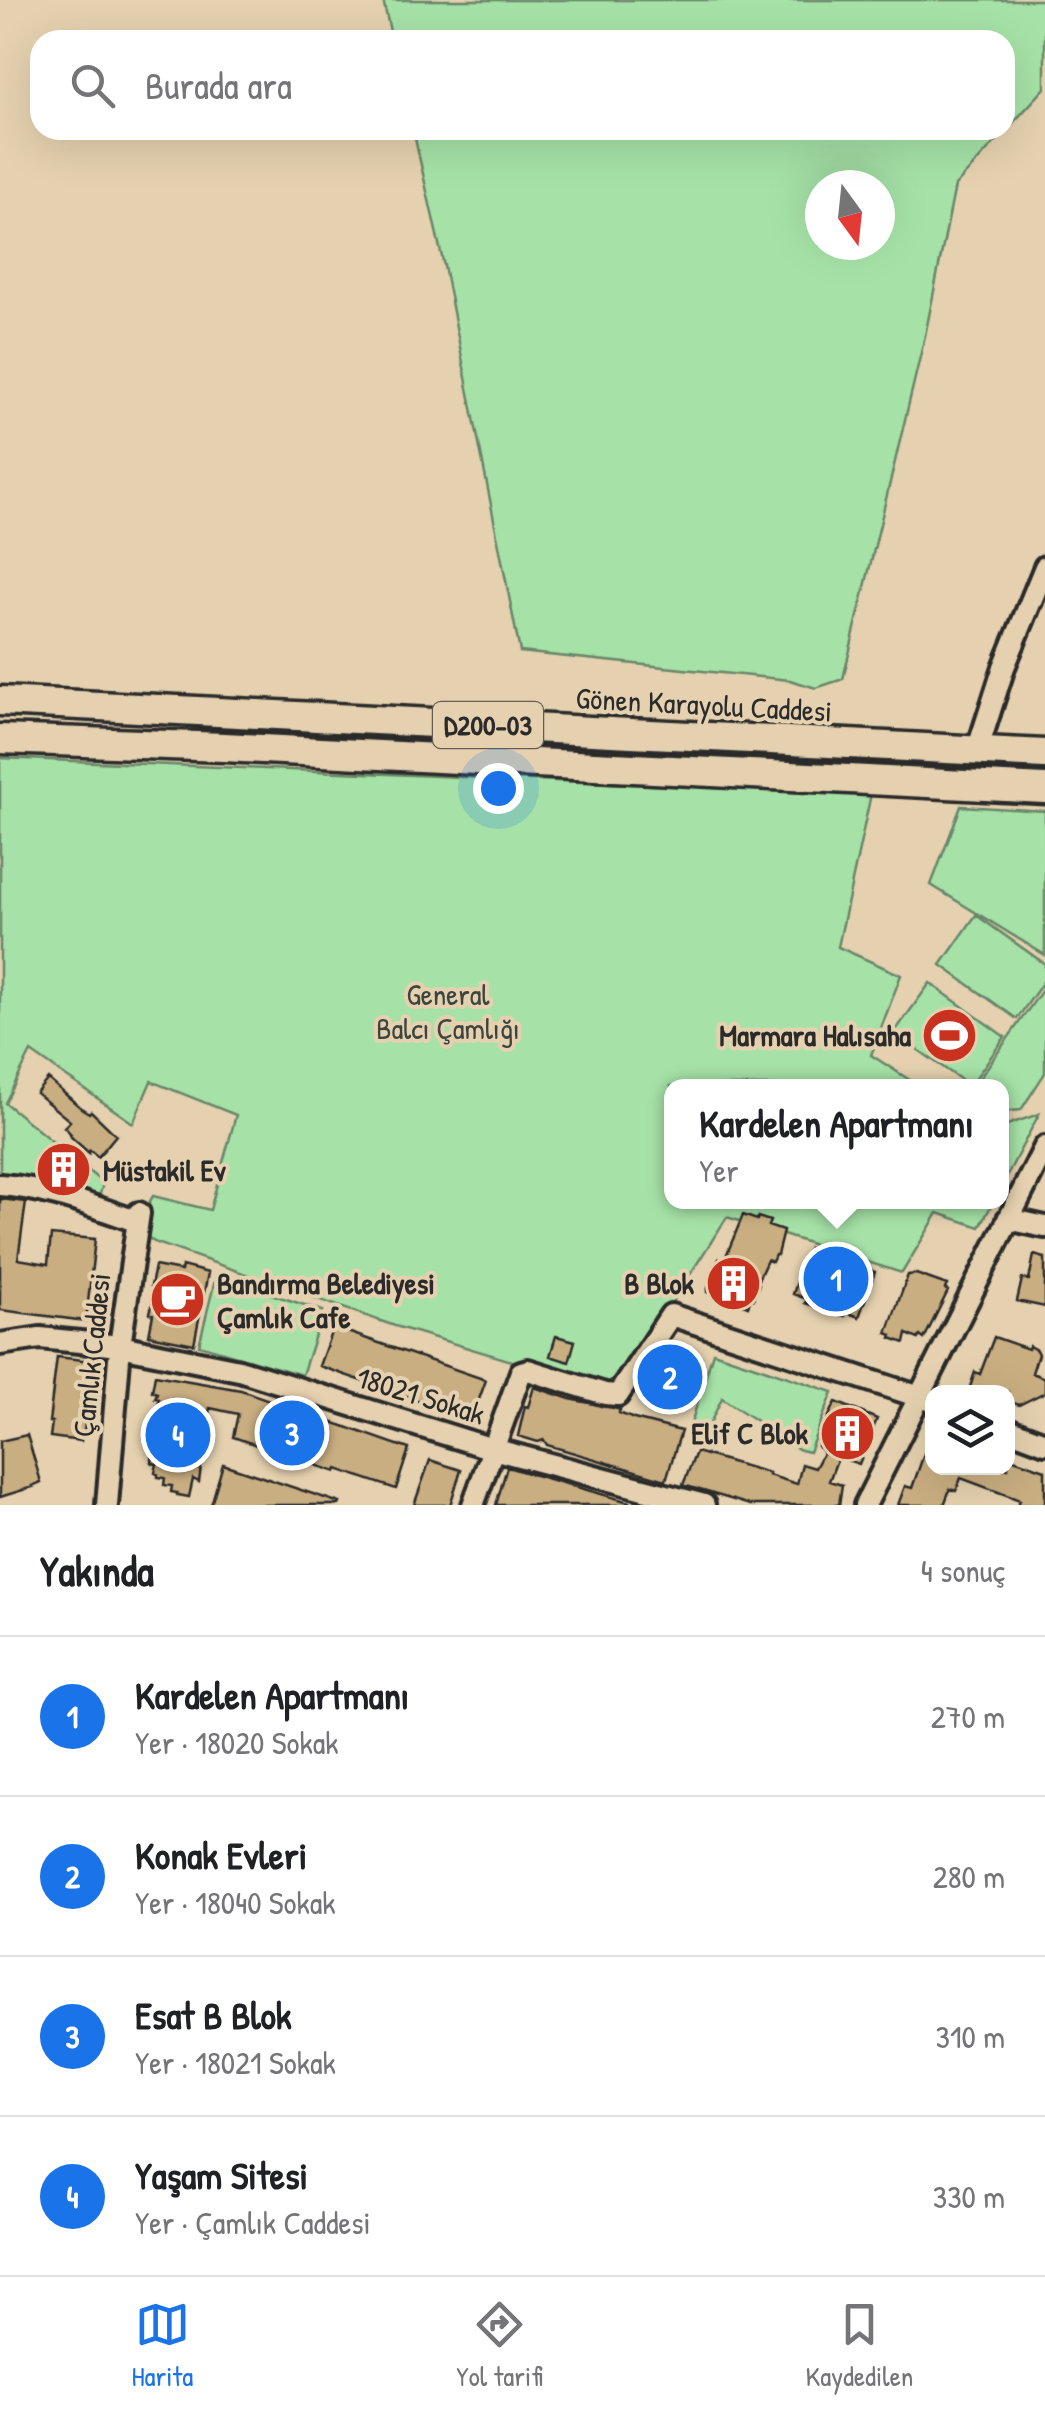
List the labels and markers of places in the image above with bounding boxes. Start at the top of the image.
sports icon: Marmara Halısaha [920,1005,980,1065]
place label: Marmara Halısaha [719,1015,911,1055]
building icon: Müstakil Ev [34,1140,94,1200]
place label: Müstakil Ev [103,1150,227,1190]
pin: 1 [804,1242,868,1316]
building icon: B Blok [703,1253,763,1313]
place label: Bandırma Belediyesi Çamlık Cafe [217,1263,435,1337]
place label: B Blok [624,1263,695,1303]
cafe icon: Bandırma Belediyesi Çamlık Cafe [148,1270,208,1330]
pin: 2 [638,1340,702,1414]
pin: 3 [260,1396,324,1470]
pin: 4 [146,1398,210,1472]
building icon: Elif C Blok [817,1403,877,1463]
place label: Elif C Blok [691,1413,809,1453]

